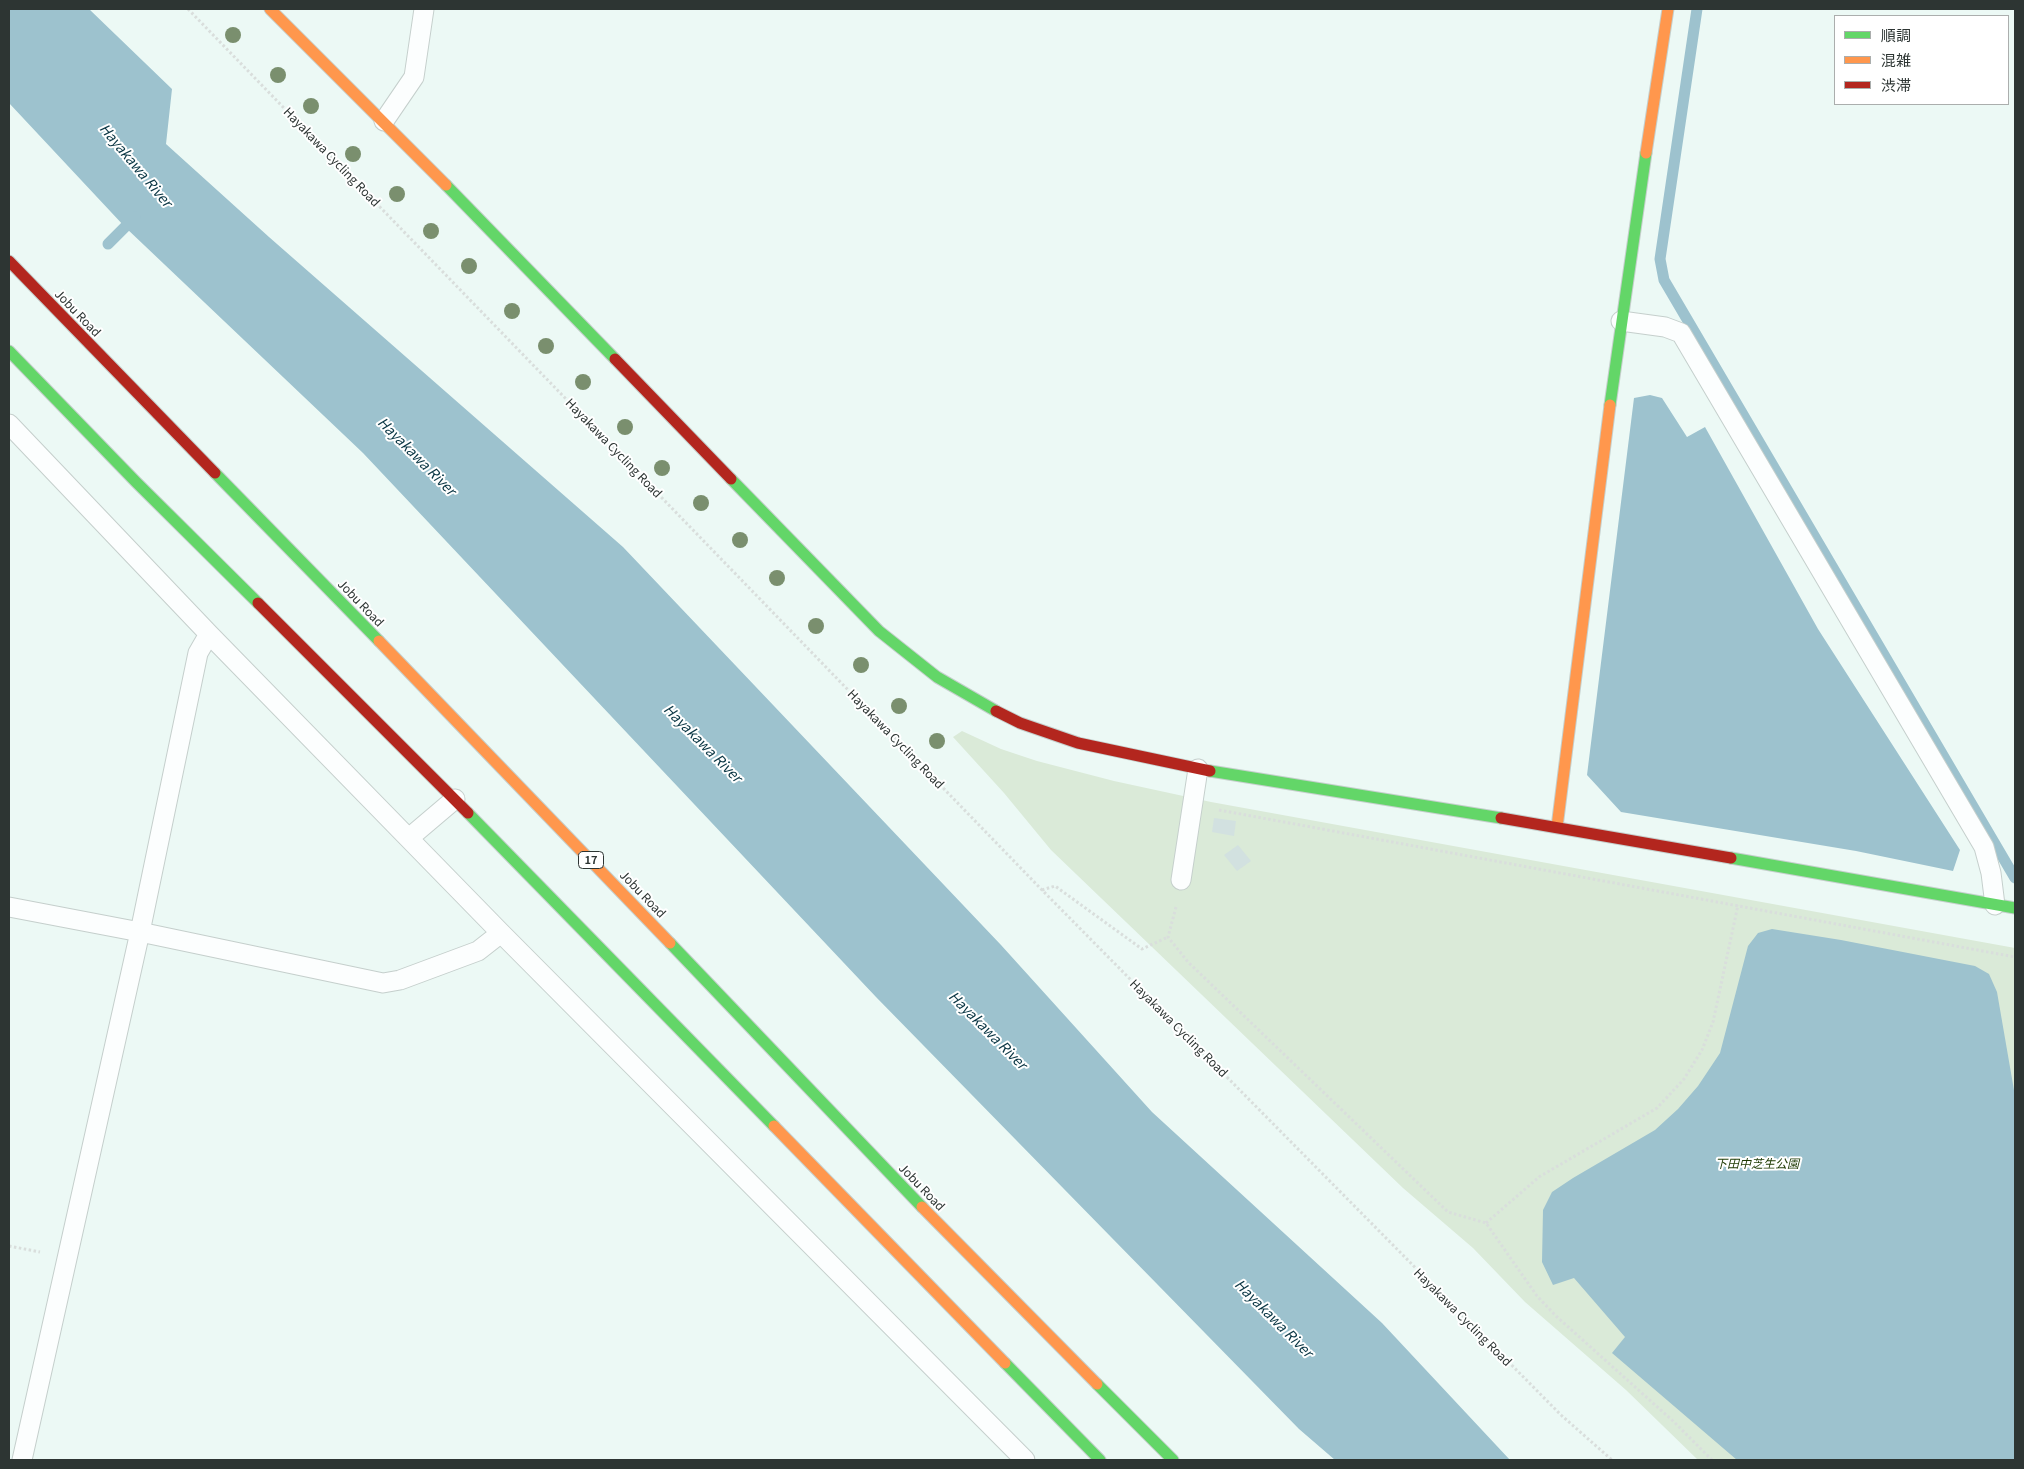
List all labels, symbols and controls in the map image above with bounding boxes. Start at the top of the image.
legend [1834,15,2009,105]
text: 順調 [1881,24,1911,45]
text: 混雑 [1881,49,1911,70]
text: 渋滞 [1881,74,1911,95]
street label: Hayakawa Cycling Road [281,104,383,210]
water label: Hayakawa River [96,120,176,210]
street label: Jobu Road [52,287,104,339]
street label: Hayakawa Cycling Road [563,395,665,501]
water label: Hayakawa River [374,413,460,499]
street label: Jobu Road [335,577,387,629]
street label: Hayakawa Cycling Road [845,686,947,792]
water label: Hayakawa River [660,700,746,786]
road number: 17 [578,852,604,868]
street label: Jobu Road [617,868,669,920]
street label: Hayakawa Cycling Road [1127,976,1231,1080]
water label: Hayakawa River [945,987,1031,1073]
park label: 下田中芝生公園 [1715,1156,1799,1170]
street label: Jobu Road [896,1161,948,1213]
street label: Hayakawa Cycling Road [1411,1265,1515,1369]
water label: Hayakawa River [1231,1275,1317,1361]

